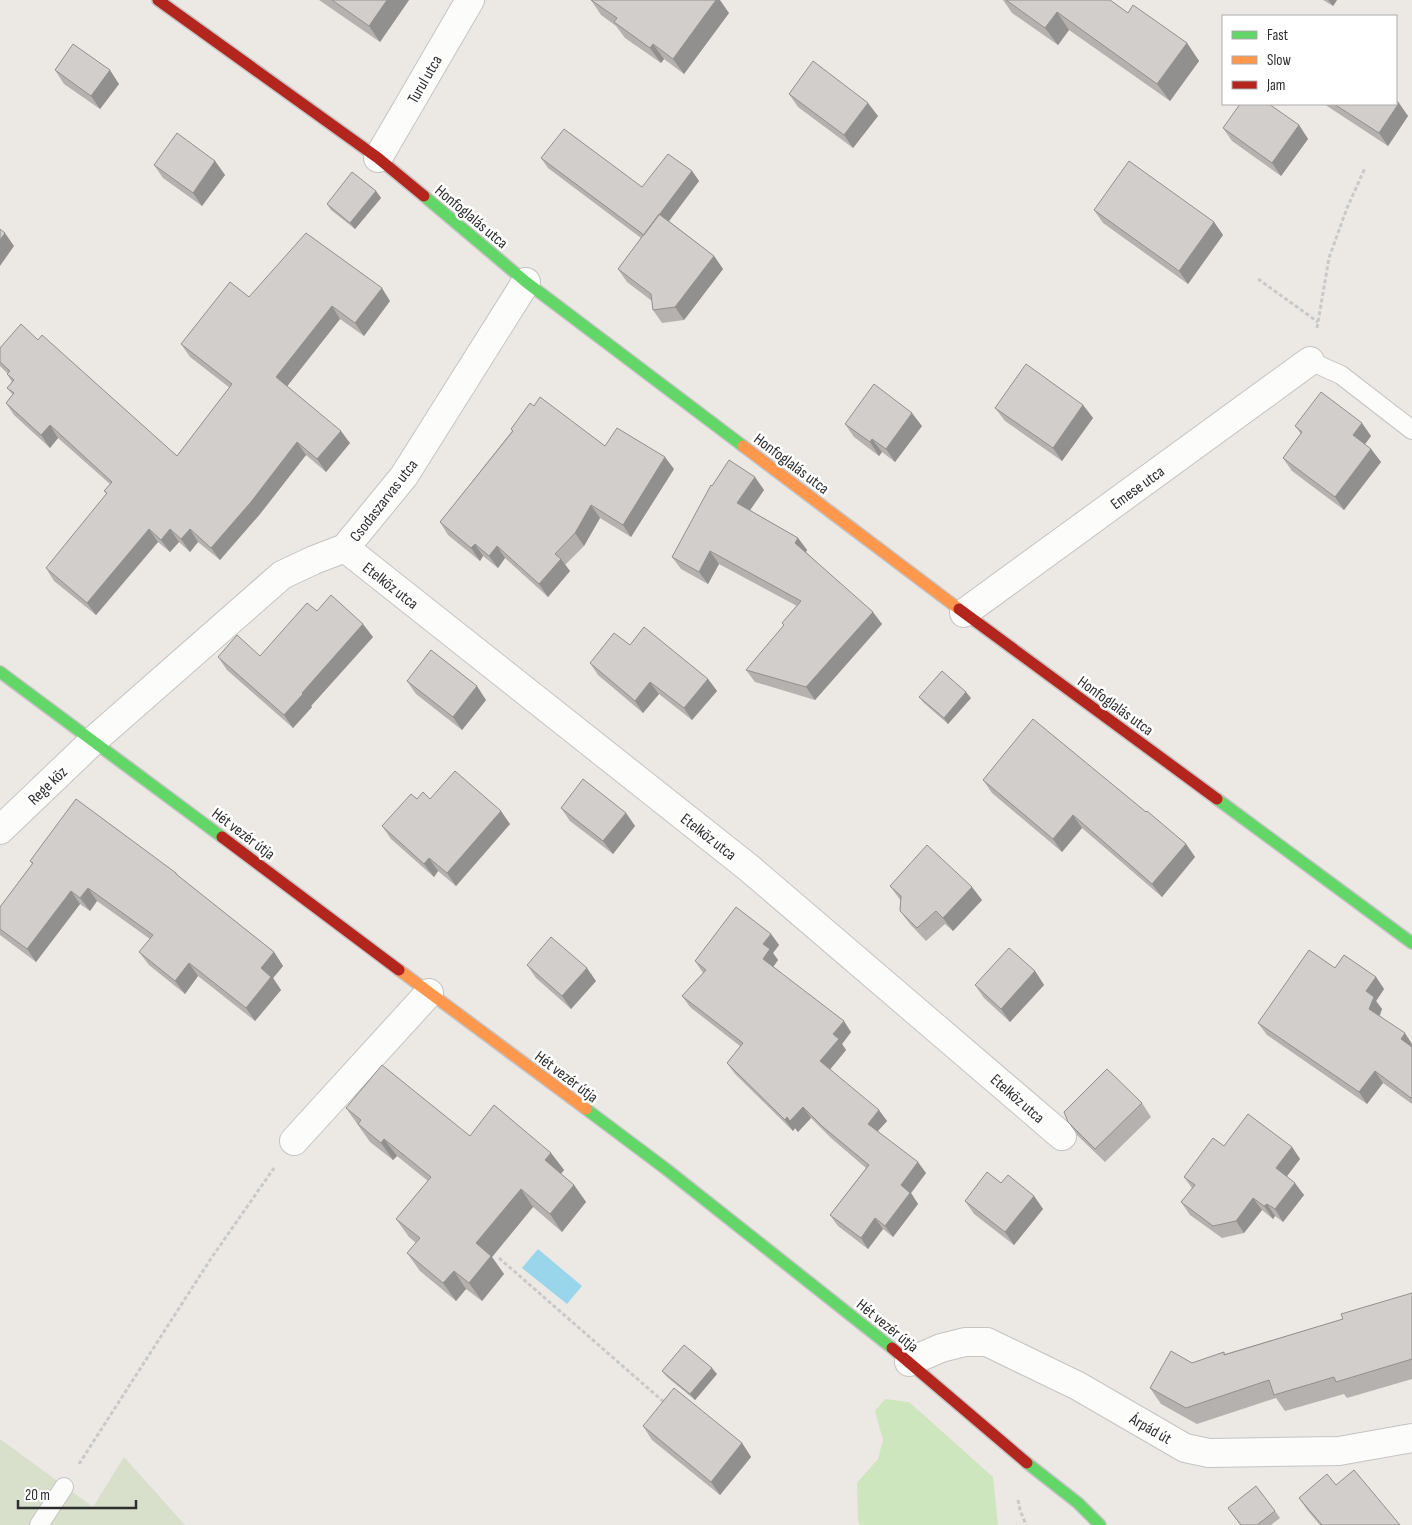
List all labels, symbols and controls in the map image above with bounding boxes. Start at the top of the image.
legend [1222,15,1397,105]
text: Fast [1267,26,1289,45]
text: Slow [1267,51,1291,70]
street label: Turul utca [404,52,447,107]
text: Jam [1266,76,1285,95]
street label: Honfoglalás utca [431,181,511,253]
street label: Honfoglalás utca [750,430,832,499]
street label: Csodaszarvas utca [346,456,422,546]
street label: Emese utca [1107,462,1168,514]
street label: Etelköz utca [359,559,422,614]
street label: Honfoglalás utca [1073,672,1157,740]
street label: Rege köz [25,763,72,809]
street label: Hét vezér útja [208,804,278,864]
street label: Etelköz utca [677,810,740,865]
street label: Hét vezér útja [531,1047,601,1107]
street label: Etelköz utca [986,1071,1048,1128]
street label: Hét vezér útja [852,1295,922,1357]
street label: Árpád út [1125,1409,1175,1449]
scale bar [18,1478,135,1510]
text: 20 m [25,1486,50,1505]

